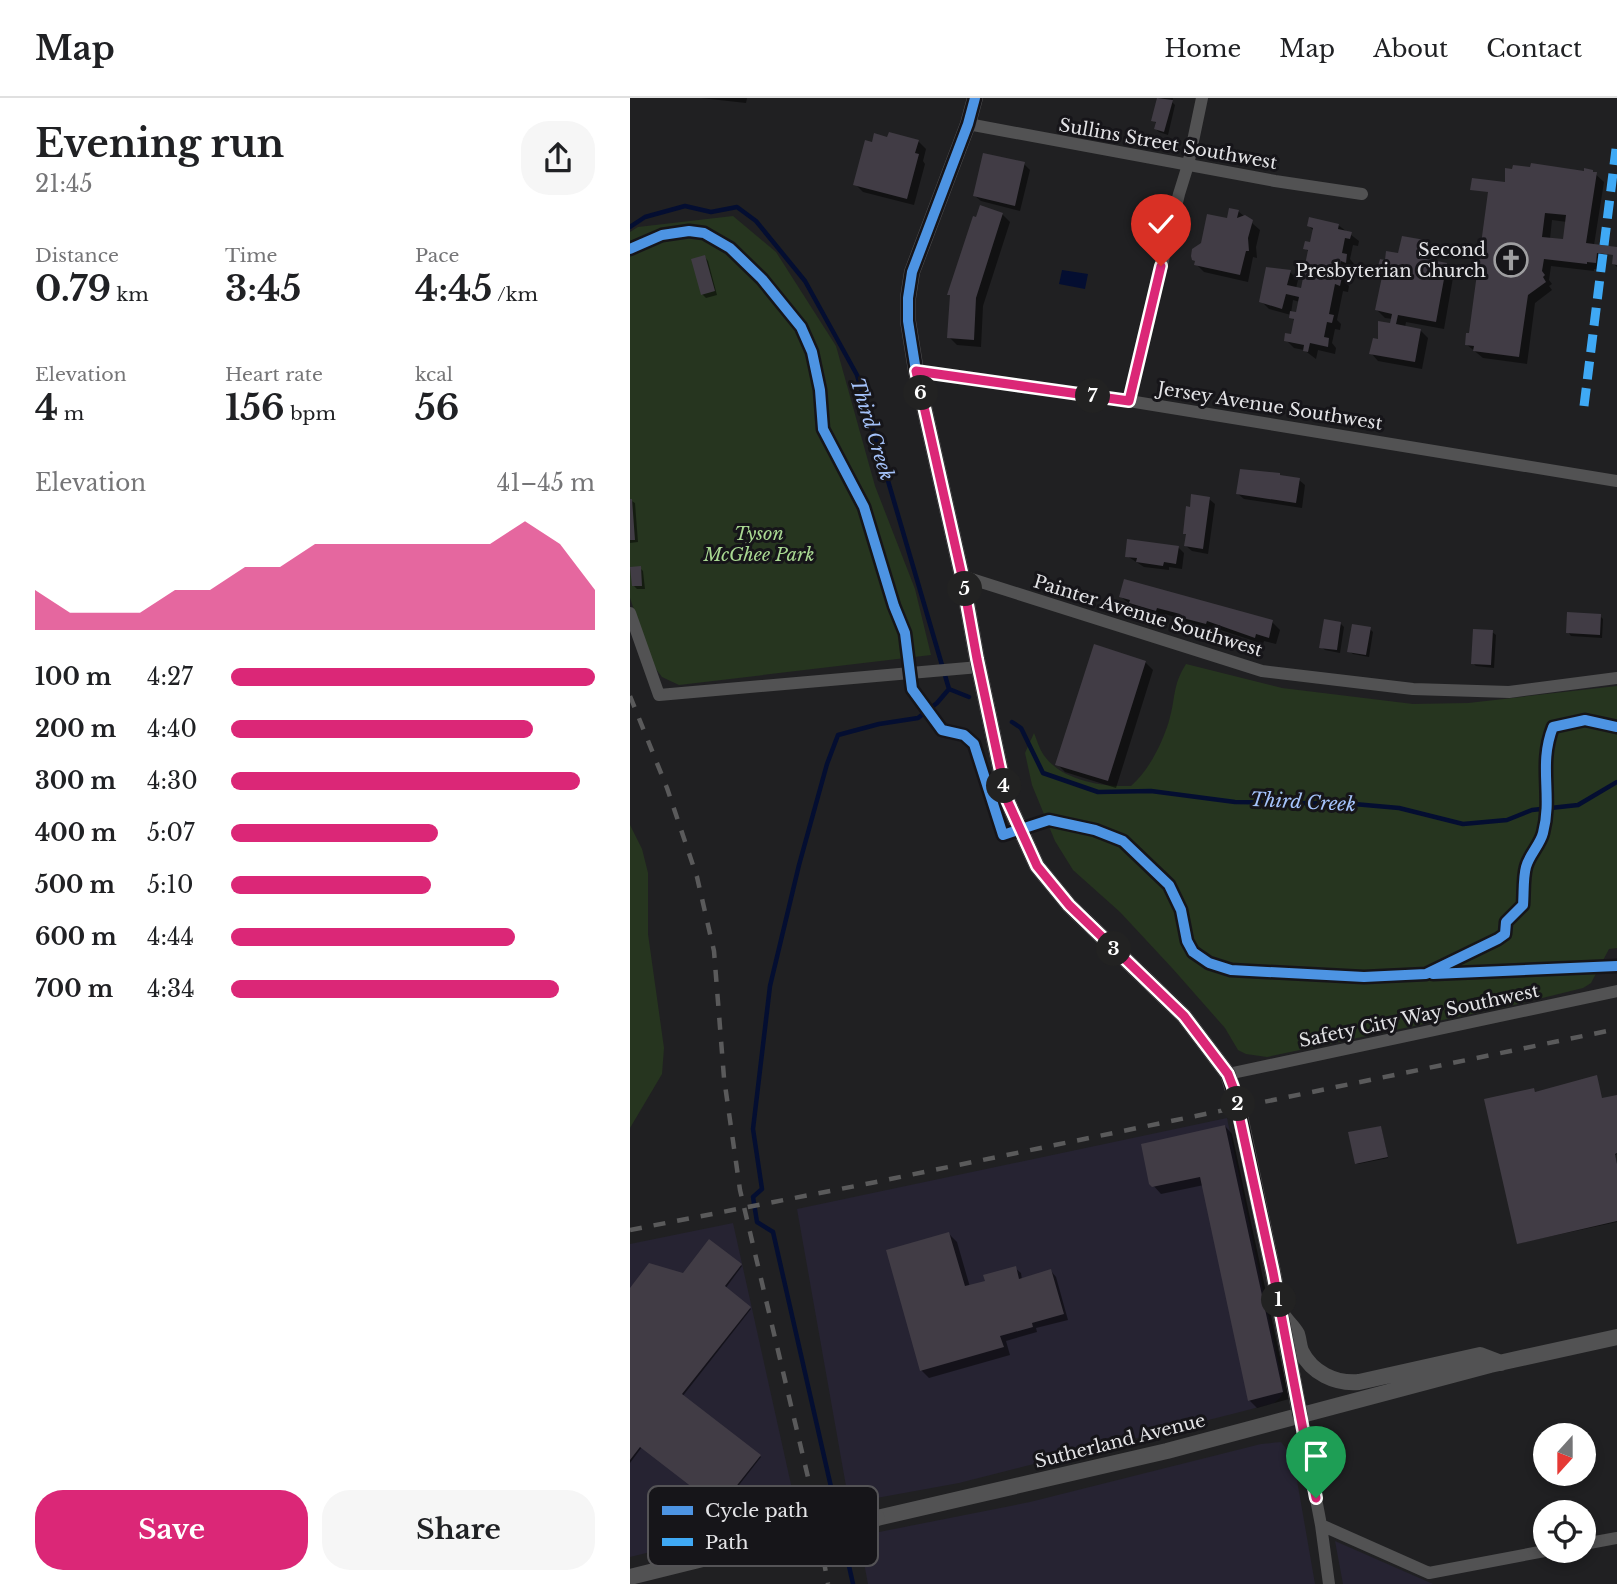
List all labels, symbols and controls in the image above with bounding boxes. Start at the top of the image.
text: Map [35,28,115,69]
text: Home [1165,34,1241,63]
text: Map [1279,34,1335,63]
text: About [1373,34,1448,63]
text: Contact [1486,34,1582,63]
street label: Sullins Street Southwest [1057,114,1279,174]
text: Evening run [35,120,284,167]
button: share [521,121,595,195]
text: 21:45 [35,170,93,198]
pin [1131,194,1191,266]
icon: check [1142,205,1180,243]
place label: Second Presbyterian Church [1295,239,1486,282]
church icon: Second Presbyterian Church [1492,241,1530,279]
text: Distance [35,244,119,267]
text: Time [225,244,277,267]
text: Pace [415,244,459,267]
text: 0.79 [35,267,111,310]
text: 3:45 [225,267,301,310]
text: 4:45 [415,267,492,310]
text: km [111,283,149,306]
text: /km [492,283,538,306]
text: Elevation [35,363,127,386]
text: Heart rate [225,363,323,386]
text: kcal [415,363,453,386]
water label: Third Creek [846,375,898,483]
pin: 6 [904,376,938,410]
street label: Jersey Avenue Southwest [1154,377,1384,435]
pin: 7 [1076,378,1110,414]
text: 6 [914,381,927,404]
text: 7 [1088,384,1097,407]
text: 4 [35,386,58,429]
text: 156 [225,386,285,429]
text: 56 [415,386,459,429]
text: m [58,402,84,425]
text: bpm [285,402,336,425]
text: Elevation [35,469,146,497]
text: 41–45 m [497,469,595,497]
park label: Tyson McGhee Park [703,523,814,566]
street label: Painter Avenue Southwest [1031,571,1266,661]
pin: 5 [948,572,982,606]
text: 5 [959,577,970,600]
text: 100 m [35,663,111,691]
text: 4:27 [147,663,193,691]
text: 200 m [35,715,116,743]
text: 4:40 [147,715,197,743]
text: 300 m [35,767,116,795]
text: 4:30 [147,767,198,795]
pin: 4 [986,768,1022,804]
text: 4 [997,774,1010,797]
water label: Third Creek [1250,788,1356,816]
text: 400 m [35,819,117,847]
text: 5:07 [147,819,195,847]
text: 500 m [35,871,115,899]
text: 5:10 [147,871,193,899]
text: 600 m [35,923,117,951]
text: 4:44 [147,923,194,951]
pin: 3 [1096,932,1132,966]
text: 3 [1107,937,1120,960]
text: 700 m [35,975,113,1003]
text: 4:34 [147,975,195,1003]
street label: Safety City Way Southwest [1297,980,1541,1052]
pin: 2 [1220,1086,1256,1122]
text: 2 [1231,1092,1244,1115]
pin: 1 [1262,1282,1296,1318]
text: 1 [1274,1288,1283,1311]
street label: Sutherland Avenue [1032,1409,1208,1473]
north arrow [1533,1423,1596,1486]
map controls [1533,1423,1596,1563]
pin [1286,1426,1346,1498]
icon: arrive [1297,1437,1335,1475]
legend [648,1486,878,1566]
button: Save [35,1490,308,1570]
button: Share [322,1490,595,1570]
text: Cycle path [705,1499,808,1522]
button: locate [1533,1500,1596,1563]
text: Path [705,1531,749,1554]

